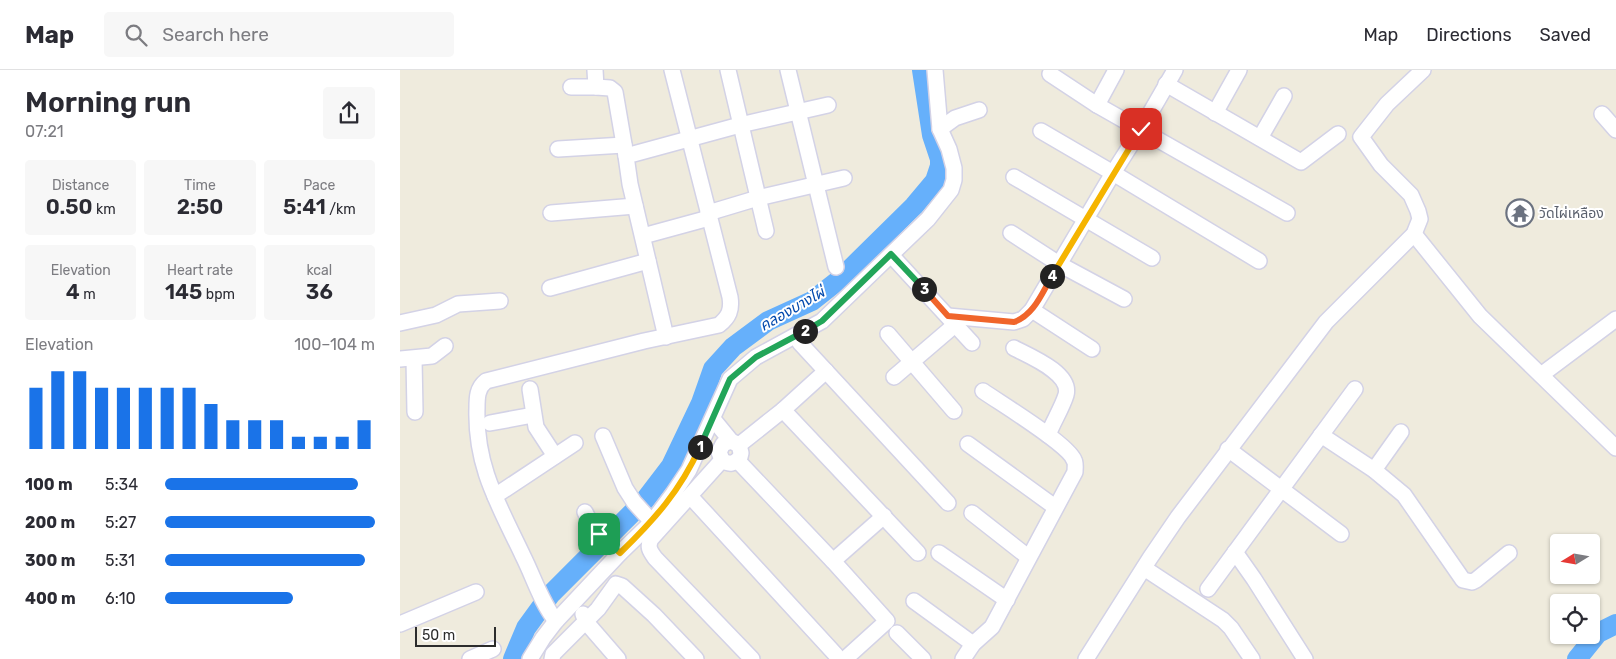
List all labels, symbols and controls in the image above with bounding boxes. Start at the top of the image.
search box [104,12,454,57]
text: Map [25,21,74,49]
icon: search [122,21,150,49]
text: Search here [162,23,269,46]
text: Map [1363,24,1398,46]
text: Directions [1426,24,1512,46]
text: Saved [1540,24,1591,46]
text: Morning run [25,86,191,119]
button: share [323,87,375,139]
pin [1120,108,1162,150]
icon: check [1127,115,1155,143]
text: 07:21 [25,122,64,141]
text: Distance [52,177,109,194]
text: Time [184,177,216,194]
text: Pace [303,177,335,194]
text: 0.50 [46,194,93,219]
text: 2:50 [177,194,223,219]
text: 5:41 [283,194,326,219]
temple icon: วัดไผ่เหลือง [1505,198,1535,228]
text: km [93,201,116,218]
text: /km [326,201,356,218]
place label: วัดไผ่เหลือง [1539,205,1604,222]
text: Elevation [51,262,111,279]
text: Heart rate [167,262,233,279]
text: kcal [306,262,332,279]
pin: 4 [1040,264,1064,288]
text: 4 [1048,268,1057,285]
pin: 3 [912,276,936,302]
text: 4 [66,279,80,304]
text: 145 [165,279,202,304]
text: 36 [306,279,333,304]
text: 3 [920,281,929,298]
water label: คลองบางไผ่ [756,282,829,335]
text: m [80,286,96,303]
text: bpm [202,286,235,303]
pin: 2 [792,318,818,344]
text: 2 [801,323,810,340]
text: Elevation [25,335,94,354]
text: 100–104 m [294,335,375,354]
pin: 1 [688,434,712,460]
text: 1 [697,439,704,456]
text: 100 m [25,475,73,494]
text: 5:34 [105,475,138,494]
text: 200 m [25,513,75,532]
text: 5:27 [105,513,136,532]
pin [578,513,620,555]
icon: arrive [585,520,613,548]
north arrow [1550,534,1600,584]
map controls [1550,534,1600,644]
text: 300 m [25,551,75,570]
text: 5:31 [105,551,135,570]
text: 400 m [25,589,76,608]
text: 6:10 [105,589,136,608]
button: locate [1550,594,1600,644]
scale bar [415,624,496,647]
text: 50 m [422,627,455,644]

